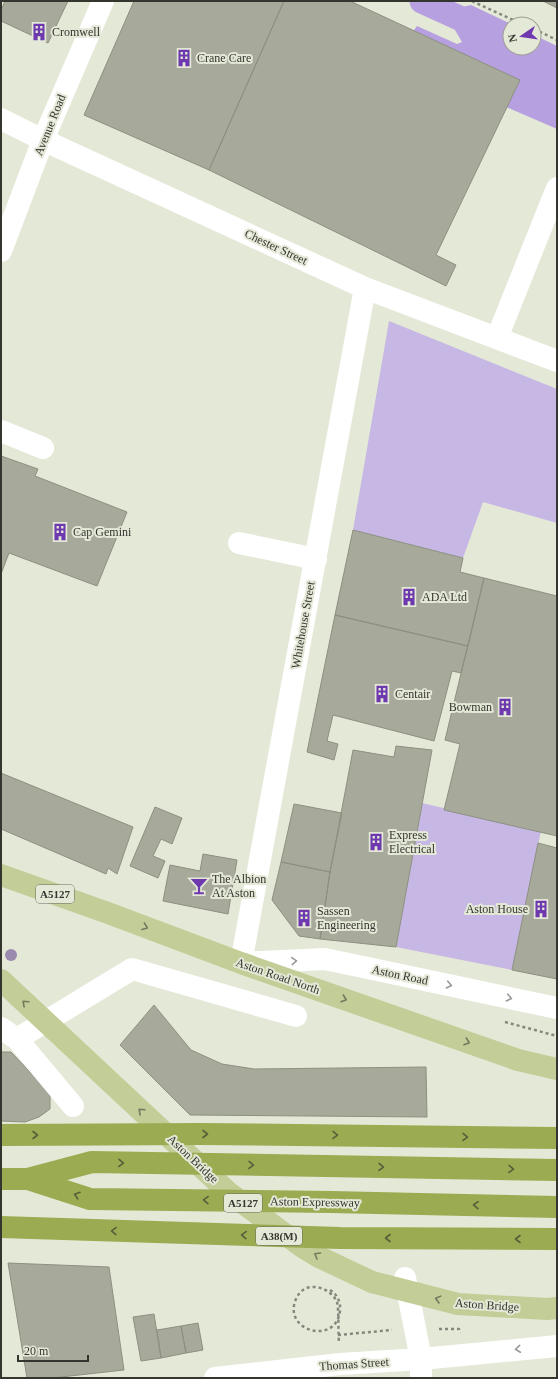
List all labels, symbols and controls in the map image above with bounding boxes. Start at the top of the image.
north arrow [502,16,542,56]
building icon: Cromwell [29,22,49,42]
place label: Cromwell [52,25,101,39]
text: N [506,33,519,43]
building icon: Crane Care [174,48,194,68]
place label: Crane Care [197,51,251,65]
street label: Avenue Road [31,92,69,158]
street label: Chester Street [242,226,310,268]
building icon: Cap Gemini [50,522,70,542]
place label: Cap Gemini [73,525,132,539]
street label: Whitehouse Street [288,580,318,670]
building icon: ADA Ltd [399,587,419,607]
place label: ADA Ltd [422,590,467,604]
building icon: Centair [372,684,392,704]
place label: Centair [395,687,430,701]
building icon: Bowman [495,697,515,717]
place label: Bowman [449,700,492,714]
place label: Express Electrical [389,828,436,856]
building icon: Express Electrical [366,832,386,852]
place label: The Albion At Aston [212,872,266,900]
bar icon: The Albion At Aston [189,876,209,896]
road number: A5127 [36,885,74,903]
building icon: Aston House [531,899,551,919]
place label: Aston House [466,902,528,916]
place label: Sassen Engineering [317,904,376,932]
building icon: Sassen Engineering [294,908,314,928]
one-way arrow [141,922,148,930]
street label: Aston Road North [234,955,322,997]
one-way arrow [291,956,297,965]
street label: Aston Road [371,962,429,988]
one-way arrow [446,981,452,989]
one-way arrow [506,993,512,1002]
one-way arrow [340,994,347,1003]
one-way arrow [22,1000,30,1008]
one-way arrow [463,1037,470,1046]
one-way arrow [138,1108,146,1116]
one-way arrow [32,1130,38,1139]
one-way arrow [202,1130,208,1138]
one-way arrow [332,1131,338,1139]
street label: Aston Bridge [165,1132,221,1186]
one-way arrow [462,1133,468,1141]
one-way arrow [118,1159,124,1167]
one-way arrow [248,1161,254,1169]
one-way arrow [378,1163,384,1171]
one-way arrow [508,1165,514,1174]
one-way arrow [73,1191,80,1200]
road number: A5127 [224,1194,262,1212]
street label: Aston Expressway [270,1194,360,1210]
one-way arrow [203,1196,209,1205]
one-way arrow [473,1201,479,1209]
one-way arrow [111,1226,117,1235]
road number: A38(M) [256,1227,302,1245]
one-way arrow [241,1231,247,1239]
one-way arrow [385,1234,391,1242]
one-way arrow [515,1235,521,1243]
one-way arrow [314,1253,321,1260]
one-way arrow [435,1295,442,1304]
street label: Aston Bridge [454,1296,520,1314]
scale bar [18,1337,88,1363]
text: 20 m [24,1344,49,1358]
one-way arrow [515,1345,521,1354]
street label: Thomas Street [319,1355,390,1373]

